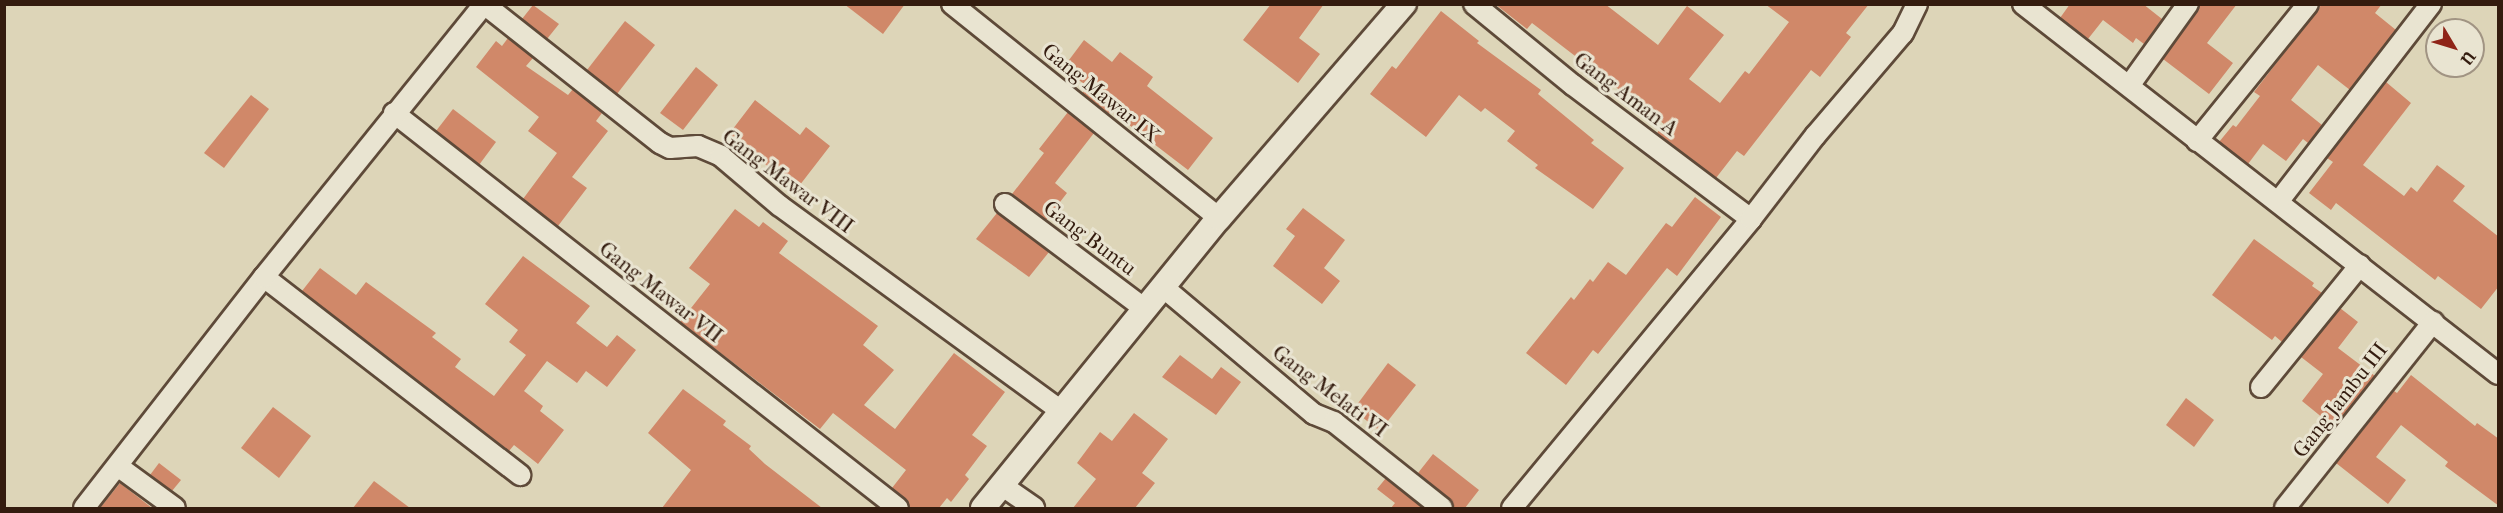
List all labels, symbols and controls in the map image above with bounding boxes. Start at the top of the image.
north arrow [2425,18,2485,78]
street label: Gang Mawar IX [1037,38,1165,148]
street label: Gang Aman A [1569,47,1683,141]
text: U [2457,47,2479,69]
street label: Gang Mawar VIII [717,123,859,239]
street label: Gang Buntu [1039,195,1141,281]
street label: Gang Mawar VII [594,236,728,348]
street label: Gang Jambu III [2287,338,2393,462]
street label: Gang Melati VI [1268,340,1392,442]

